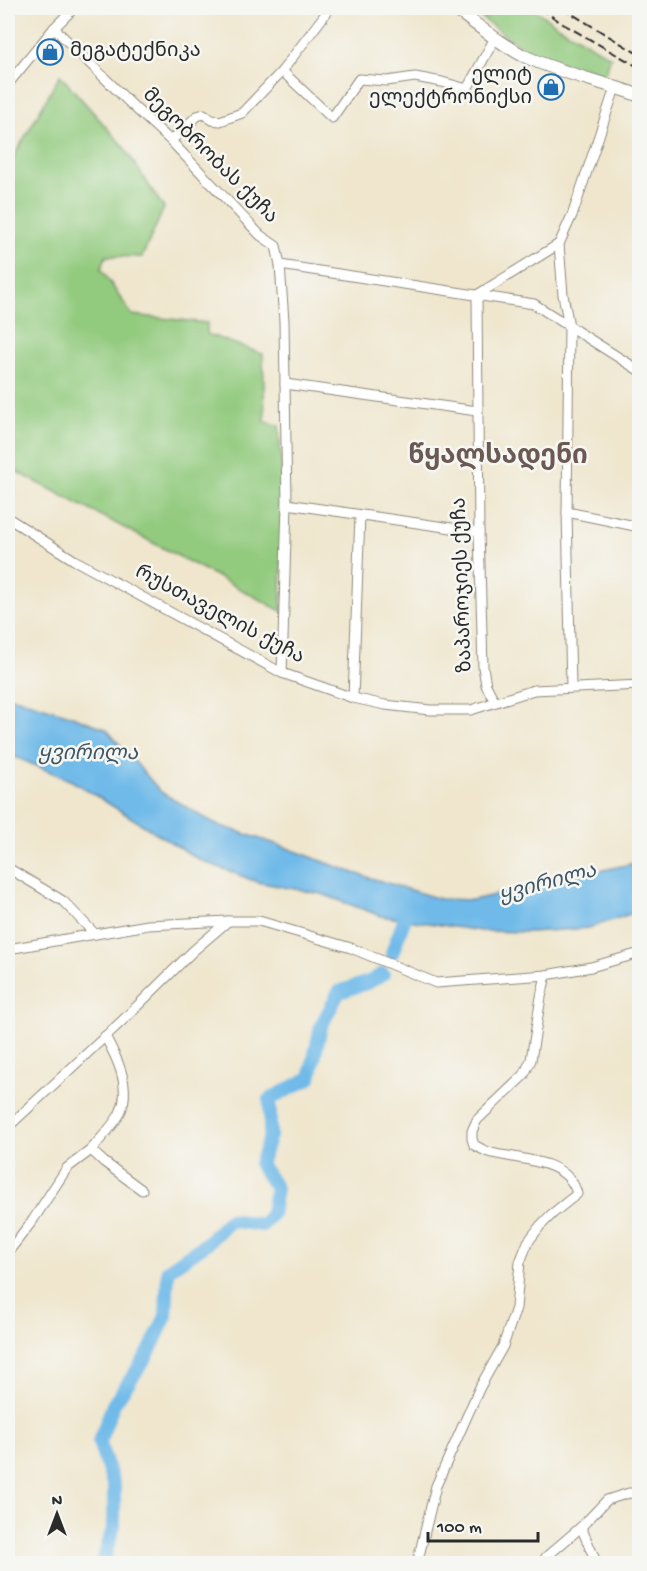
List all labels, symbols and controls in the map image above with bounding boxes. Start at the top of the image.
shop icon: მეგატექნიკა [35,37,65,67]
place label: მეგატექნიკა [70,41,201,64]
place label: ელიტ ელექტრონიქსი [369,65,532,111]
shop icon: ელიტ ელექტრონიქსი [536,72,566,102]
street label: მეგობრობას ქუჩა [137,84,282,229]
district label: წყალსადენი [408,442,588,474]
street label: ზაპაროჯიეს ქუჩა [448,497,479,673]
street label: რუსთაველის ქუჩა [131,561,308,670]
water label: ყვირილა [38,742,138,768]
water label: ყვირილა [496,859,600,910]
north arrow [27,1484,87,1544]
text: N [52,1493,63,1512]
scale bar [428,1505,538,1543]
text: 100 m [436,1518,482,1539]

